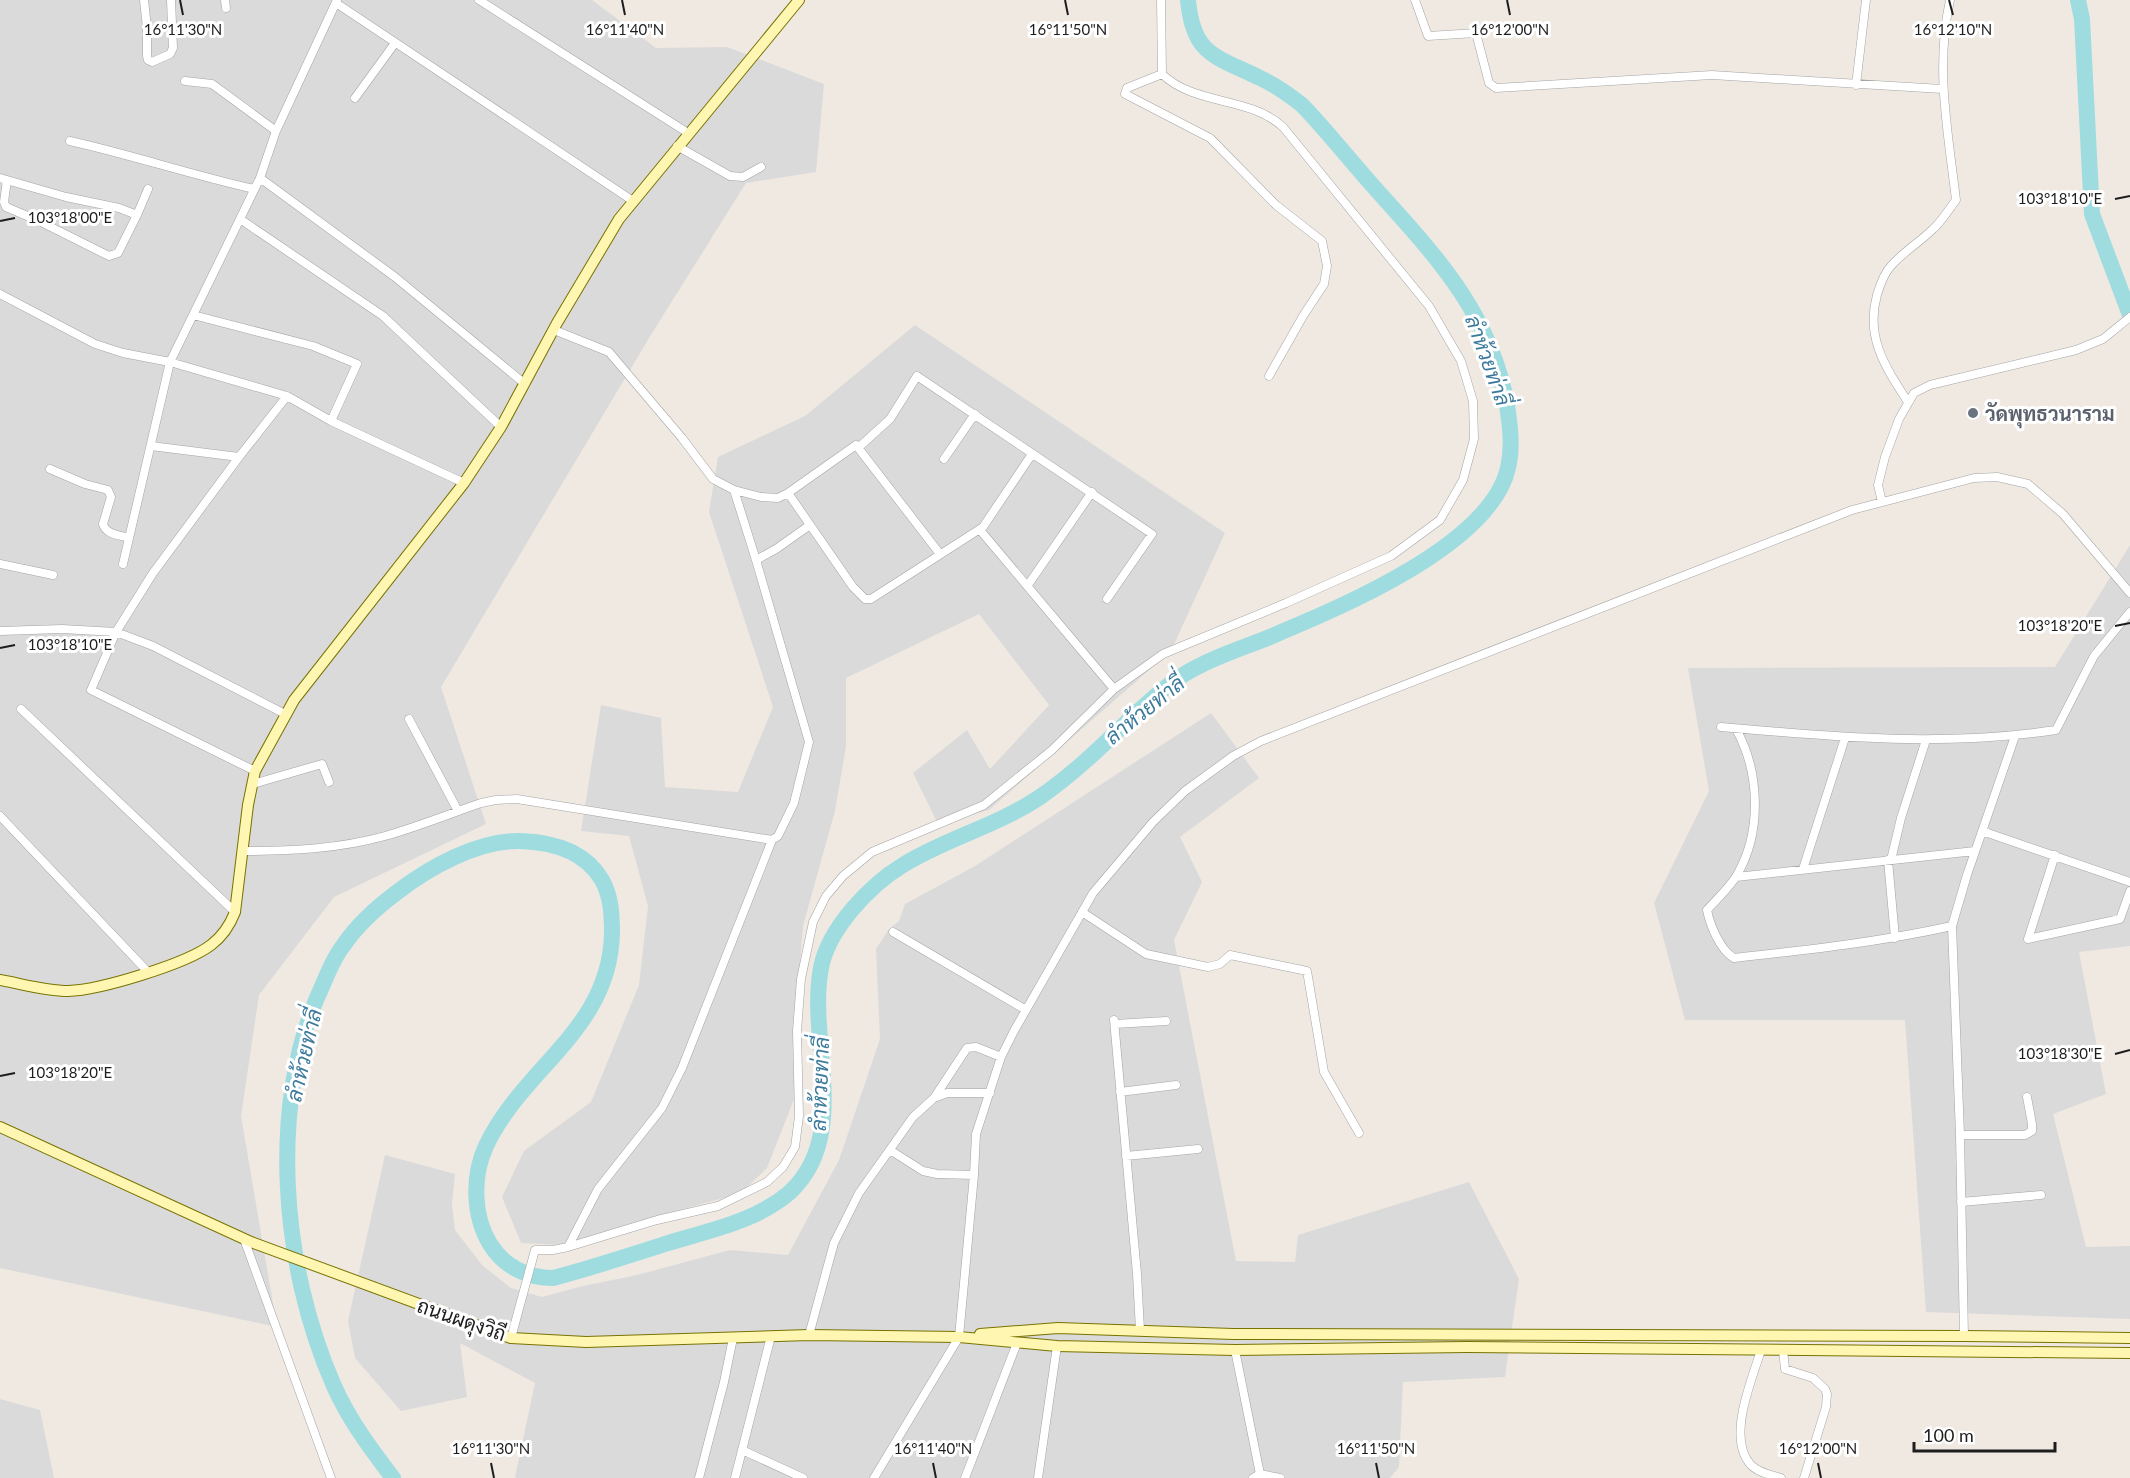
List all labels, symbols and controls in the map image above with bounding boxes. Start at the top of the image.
text: 16°11'30"N [144,20,222,38]
text: 16°11'40"N [586,20,664,38]
text: 16°11'50"N [1029,20,1107,38]
text: 16°12'00"N [1471,20,1549,38]
text: 16°12'10"N [1914,20,1992,38]
text: 103°18'10"E [2018,189,2102,207]
text: 103°18'00"E [28,208,112,226]
water label: ลำห้วยท่าลี่ [1461,309,1523,410]
place label: วัดพุทธวนาราม [1985,401,2115,429]
marker: วัดพุทธวนาราม [1966,406,1980,420]
text: 103°18'20"E [2018,616,2102,634]
text: 103°18'10"E [28,635,112,653]
water label: ลำห้วยท่าลี่ [1096,664,1190,748]
water label: ลำห้วยท่าลี่ [274,1003,326,1104]
water label: ลำห้วยท่าลี่ [799,1034,833,1132]
text: 103°18'30"E [2018,1044,2102,1062]
text: 103°18'20"E [28,1063,112,1081]
street label: ถนนผดุงวิถี [413,1293,510,1348]
scale bar [1914,1415,2055,1453]
text: 100 m [1923,1424,1974,1446]
text: 16°11'30"N [452,1439,530,1457]
text: 16°11'40"N [894,1439,972,1457]
text: 16°11'50"N [1337,1439,1415,1457]
text: 16°12'00"N [1779,1439,1857,1457]

